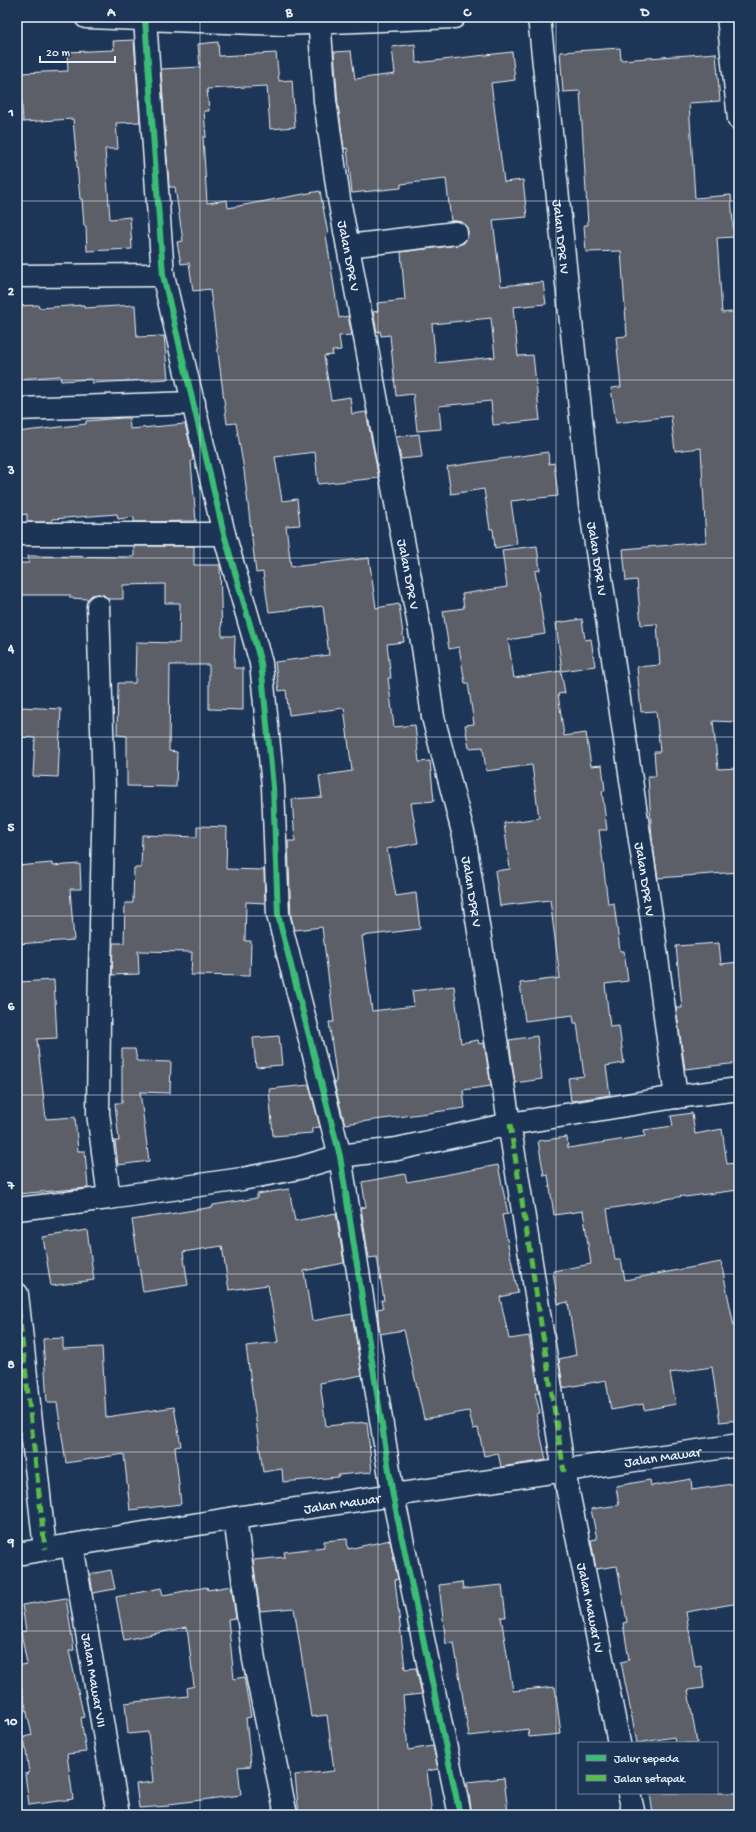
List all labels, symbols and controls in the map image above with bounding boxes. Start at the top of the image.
text: A [106,6,116,21]
text: B [285,6,294,21]
text: C [462,6,472,21]
text: D [640,6,650,21]
scale bar [40,38,115,64]
text: 20 m [46,47,71,61]
text: 1 [7,106,14,121]
street label: Jalan DPR IV [547,199,572,275]
street label: Jalan DPR V [332,220,362,293]
text: 2 [8,285,15,300]
text: 3 [7,464,15,479]
street label: Jalan DPR IV [582,521,610,598]
street label: Jalan DPR V [392,538,422,612]
text: 4 [7,642,15,657]
text: 5 [8,821,15,836]
street label: Jalan DPR IV [629,841,657,918]
street label: Jalan DPR V [456,855,484,929]
text: 6 [8,1000,15,1015]
text: 7 [7,1179,16,1194]
text: 8 [7,1358,15,1373]
street label: Jalan Mawar [624,1444,703,1472]
street label: Jalan Mawar [303,1491,383,1519]
text: 9 [7,1536,15,1551]
street label: Jalan Mawar IV [572,1562,607,1655]
street label: Jalan Mawar VII [76,1632,109,1729]
text: 10 [4,1715,18,1730]
legend [578,1742,718,1794]
text: Jalur sepeda [614,1753,679,1767]
text: Jalan setapak [614,1773,687,1787]

